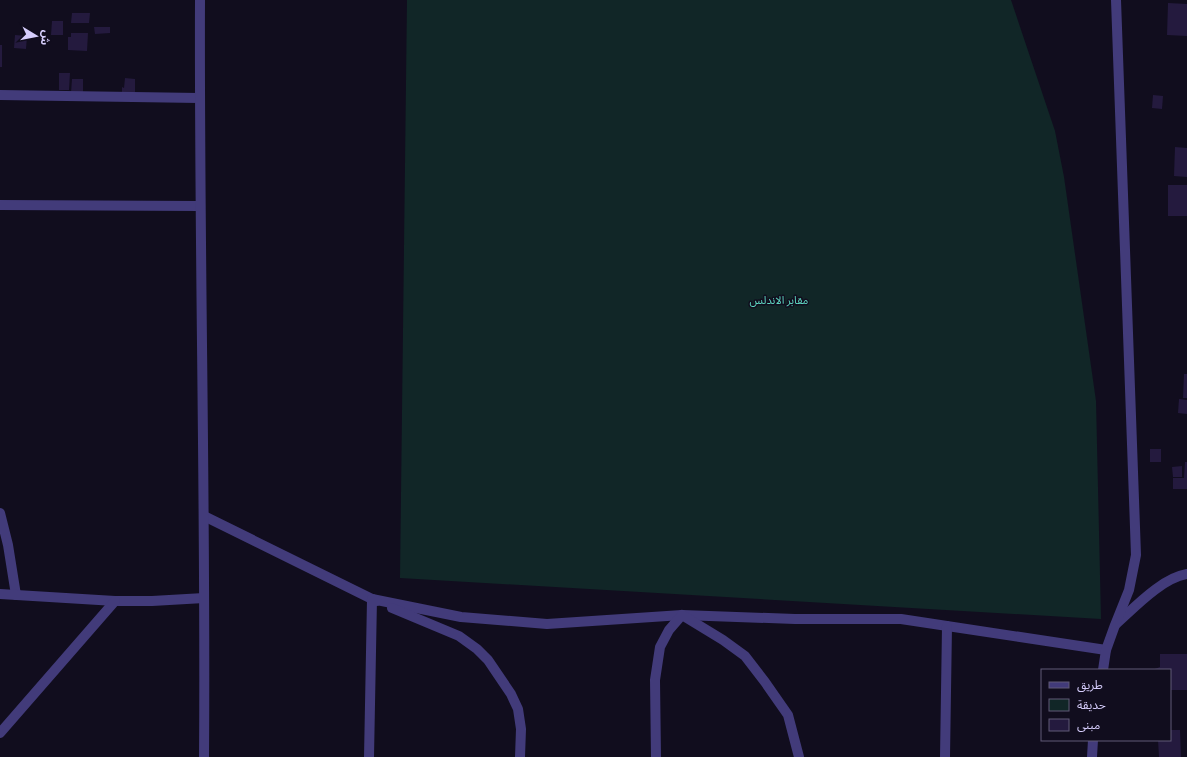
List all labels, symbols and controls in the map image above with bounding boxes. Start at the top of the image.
north arrow [16,16,56,56]
text: ش [38,29,53,46]
park label: مقابر الاندلس [750,294,809,307]
legend [1041,669,1171,741]
text: طريق [1077,678,1103,693]
text: حديقة [1077,698,1106,713]
text: مبنى [1077,718,1100,733]

